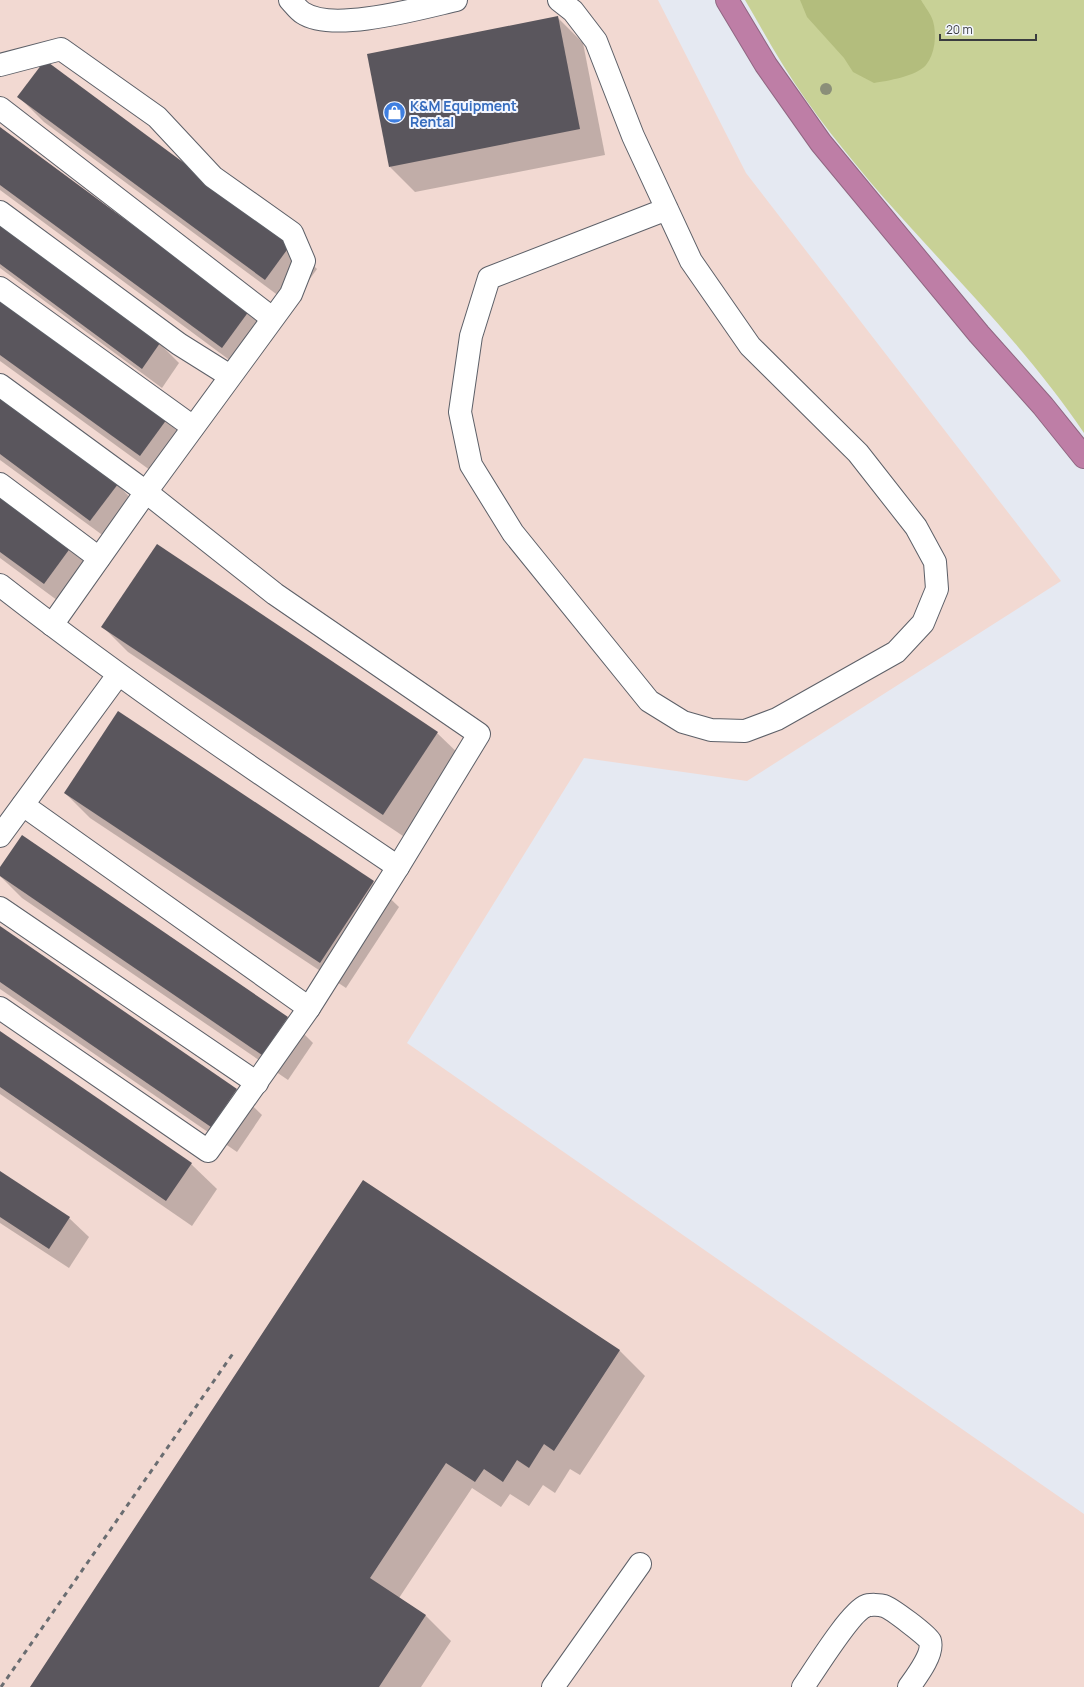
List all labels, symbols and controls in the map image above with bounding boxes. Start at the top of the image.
scale bar [940,16,1036,42]
text: 20 m [946,21,973,38]
place label: K&M Equipment Rental [410,96,517,131]
shop icon: K&M Equipment Rental [381,100,407,126]

